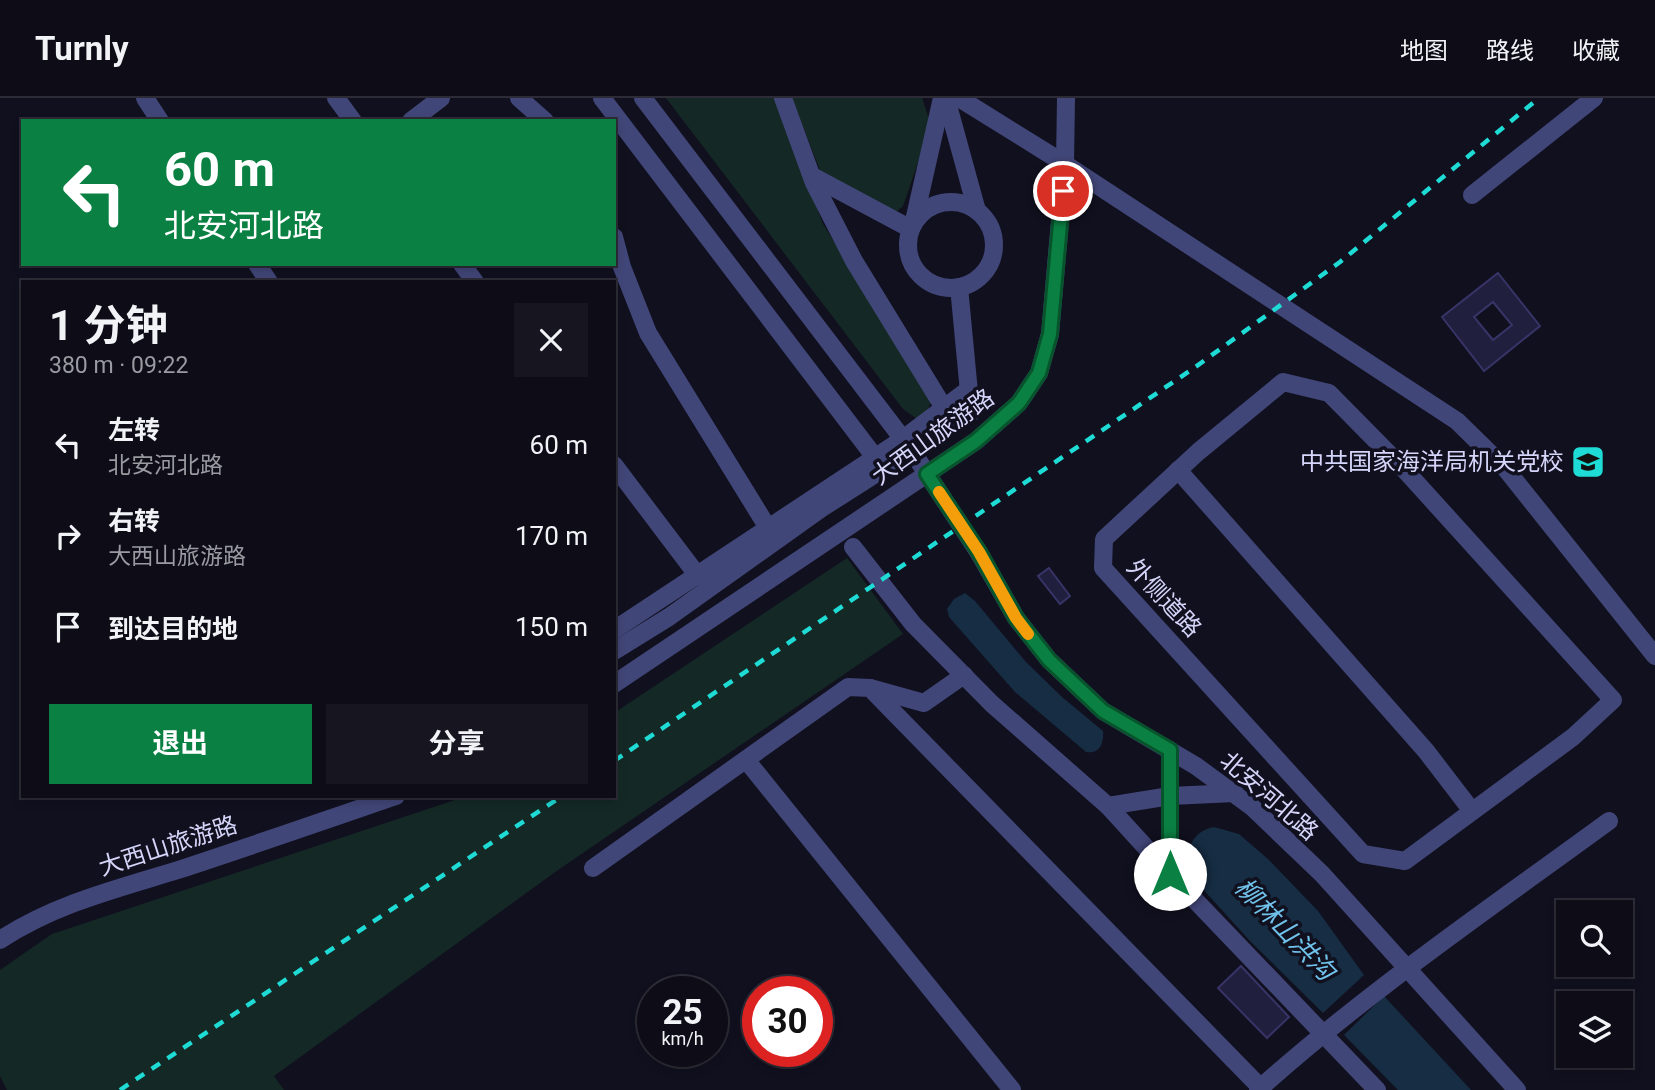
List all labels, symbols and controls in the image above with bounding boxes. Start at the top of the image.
text: Turnly [35,29,129,68]
text: 地图 [1400,37,1448,65]
text: 路线 [1486,37,1534,65]
text: 收藏 [1572,37,1620,65]
text: 60 m [164,141,275,198]
icon: left [49,147,140,238]
pin [1033,161,1093,221]
icon: arrive [1044,172,1082,210]
text: 北安河北路 [164,207,324,245]
text: 1 分钟 [49,301,168,350]
button: close [514,303,588,377]
text: 380 m · 09:22 [49,352,188,379]
street label: 大西山旅游路 [867,383,999,491]
text: 左转 [108,415,160,445]
icon: left [49,426,87,464]
text: 60 m [530,430,588,460]
school or university icon: 中共国家海洋局机关党校 [1569,443,1607,481]
place label: 中共国家海洋局机关党校 [1300,448,1564,476]
text: 北安河北路 [108,452,223,479]
text: 右转 [108,506,160,536]
icon: right [49,517,87,555]
text: 170 m [515,521,588,551]
text: 大西山旅游路 [108,543,246,570]
street label: 外侧道路 [1121,553,1207,643]
icon: arrive [49,608,87,646]
text: 150 m [515,612,588,642]
text: 到达目的地 [108,614,238,644]
button: 退出 [49,704,312,784]
button: 分享 [326,704,588,784]
street label: 北安河北路 [1215,746,1323,846]
street label: 大西山旅游路 [95,810,241,882]
position arrow [1133,837,1207,911]
water label: 柳林山洪沟 [1229,872,1343,988]
map controls [1556,900,1633,1068]
button: search [1556,900,1633,977]
speed limit sign: 30 [742,976,833,1067]
button: layers [1556,991,1633,1068]
text: 25 [662,992,703,1033]
text: km/h [661,1028,704,1049]

